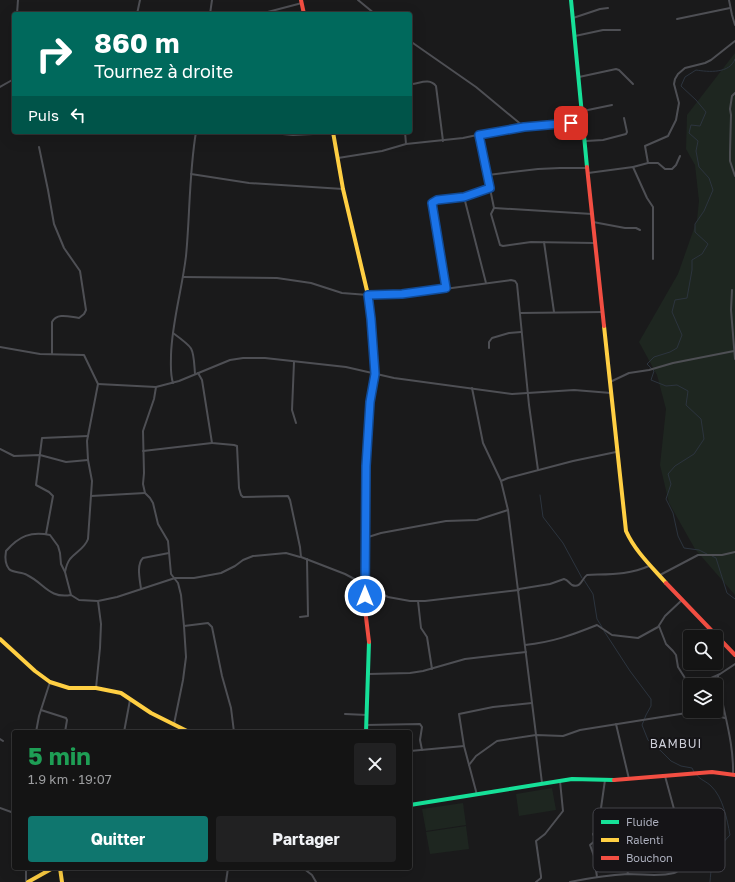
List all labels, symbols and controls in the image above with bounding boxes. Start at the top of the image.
text: 860 m [94,26,179,59]
icon: right [28,28,80,80]
text: Tournez à droite [94,60,233,82]
icon: left [67,104,89,126]
text: Puis [28,106,59,124]
pin [554,106,588,140]
icon: arrive [560,112,582,134]
position arrow [344,575,386,617]
map controls [683,630,723,718]
button: search [683,630,723,670]
button: layers [683,678,723,718]
district label: BAMBUI [650,736,702,751]
text: 5 min [28,741,91,770]
button: close [354,743,396,785]
text: 1.9 km · 19:07 [28,771,112,787]
legend [593,808,725,872]
text: Fluide [626,815,659,828]
button: Quitter [28,816,208,862]
button: Partager [216,816,396,862]
text: Ralenti [626,833,663,846]
text: Bouchon [626,851,673,864]

